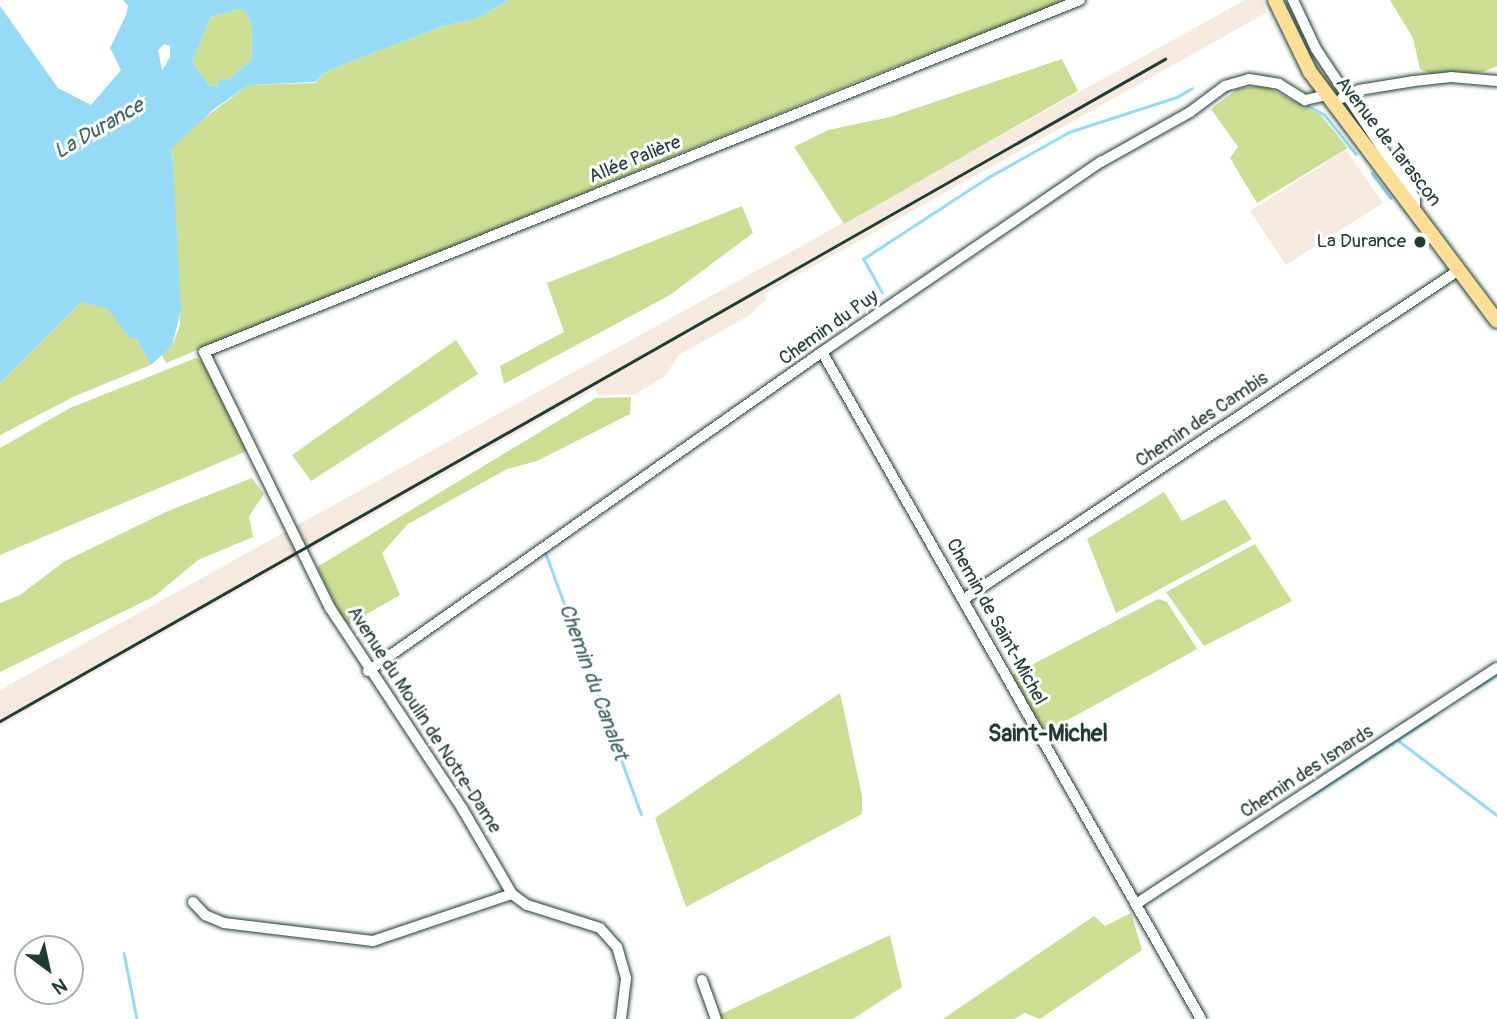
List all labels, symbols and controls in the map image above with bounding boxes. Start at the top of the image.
street label: Avenue de Tarascon [1330,73,1446,211]
water label: La Durance [50,93,148,165]
street label: Allée Palière [586,131,684,189]
place label: La Durance [1316,231,1406,253]
marker: La Durance [1412,234,1428,250]
street label: Chemin du Puy [775,285,883,371]
street label: Chemin des Cambis [1131,367,1273,473]
street label: Chemin de Saint-Michel [941,535,1051,709]
water label: Chemin du Canalet [553,600,633,764]
street label: Avenue du Moulin de Notre-Dame [342,602,506,838]
district label: Saint-Michel [988,720,1108,748]
street label: Chemin des Isnards [1236,721,1378,823]
north arrow [14,935,84,1005]
text: N [47,972,71,999]

